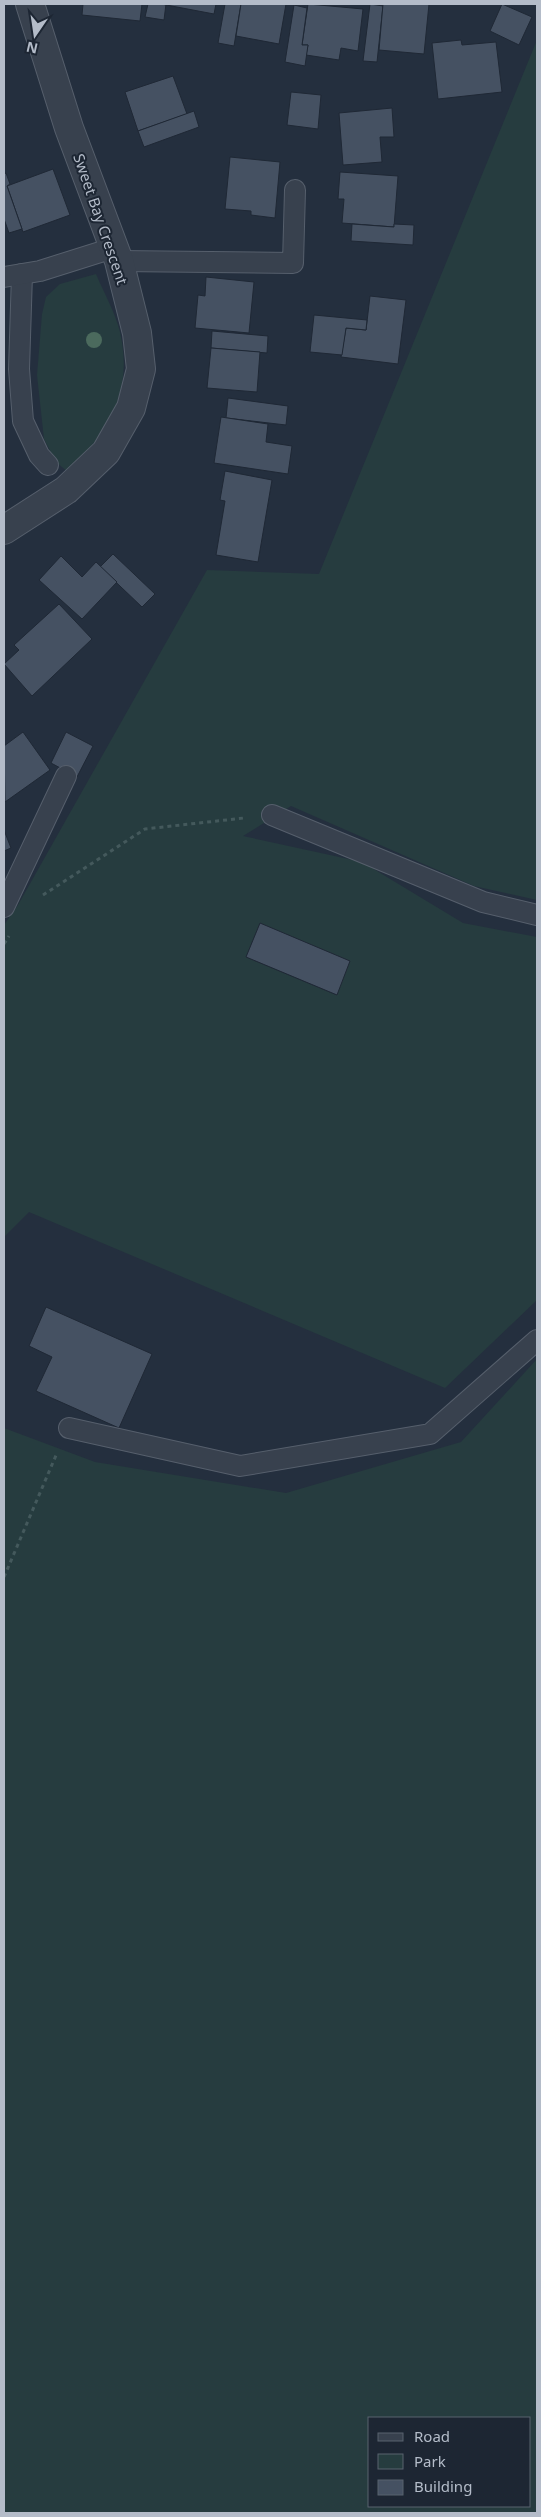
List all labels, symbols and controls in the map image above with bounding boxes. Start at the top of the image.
north arrow [10,10,60,60]
text: N [24,38,40,59]
street label: Sweet Bay Crescent [69,151,133,288]
legend [368,2417,531,2507]
text: Road [414,2426,450,2446]
text: Park [414,2451,446,2471]
text: Building [414,2476,472,2496]

